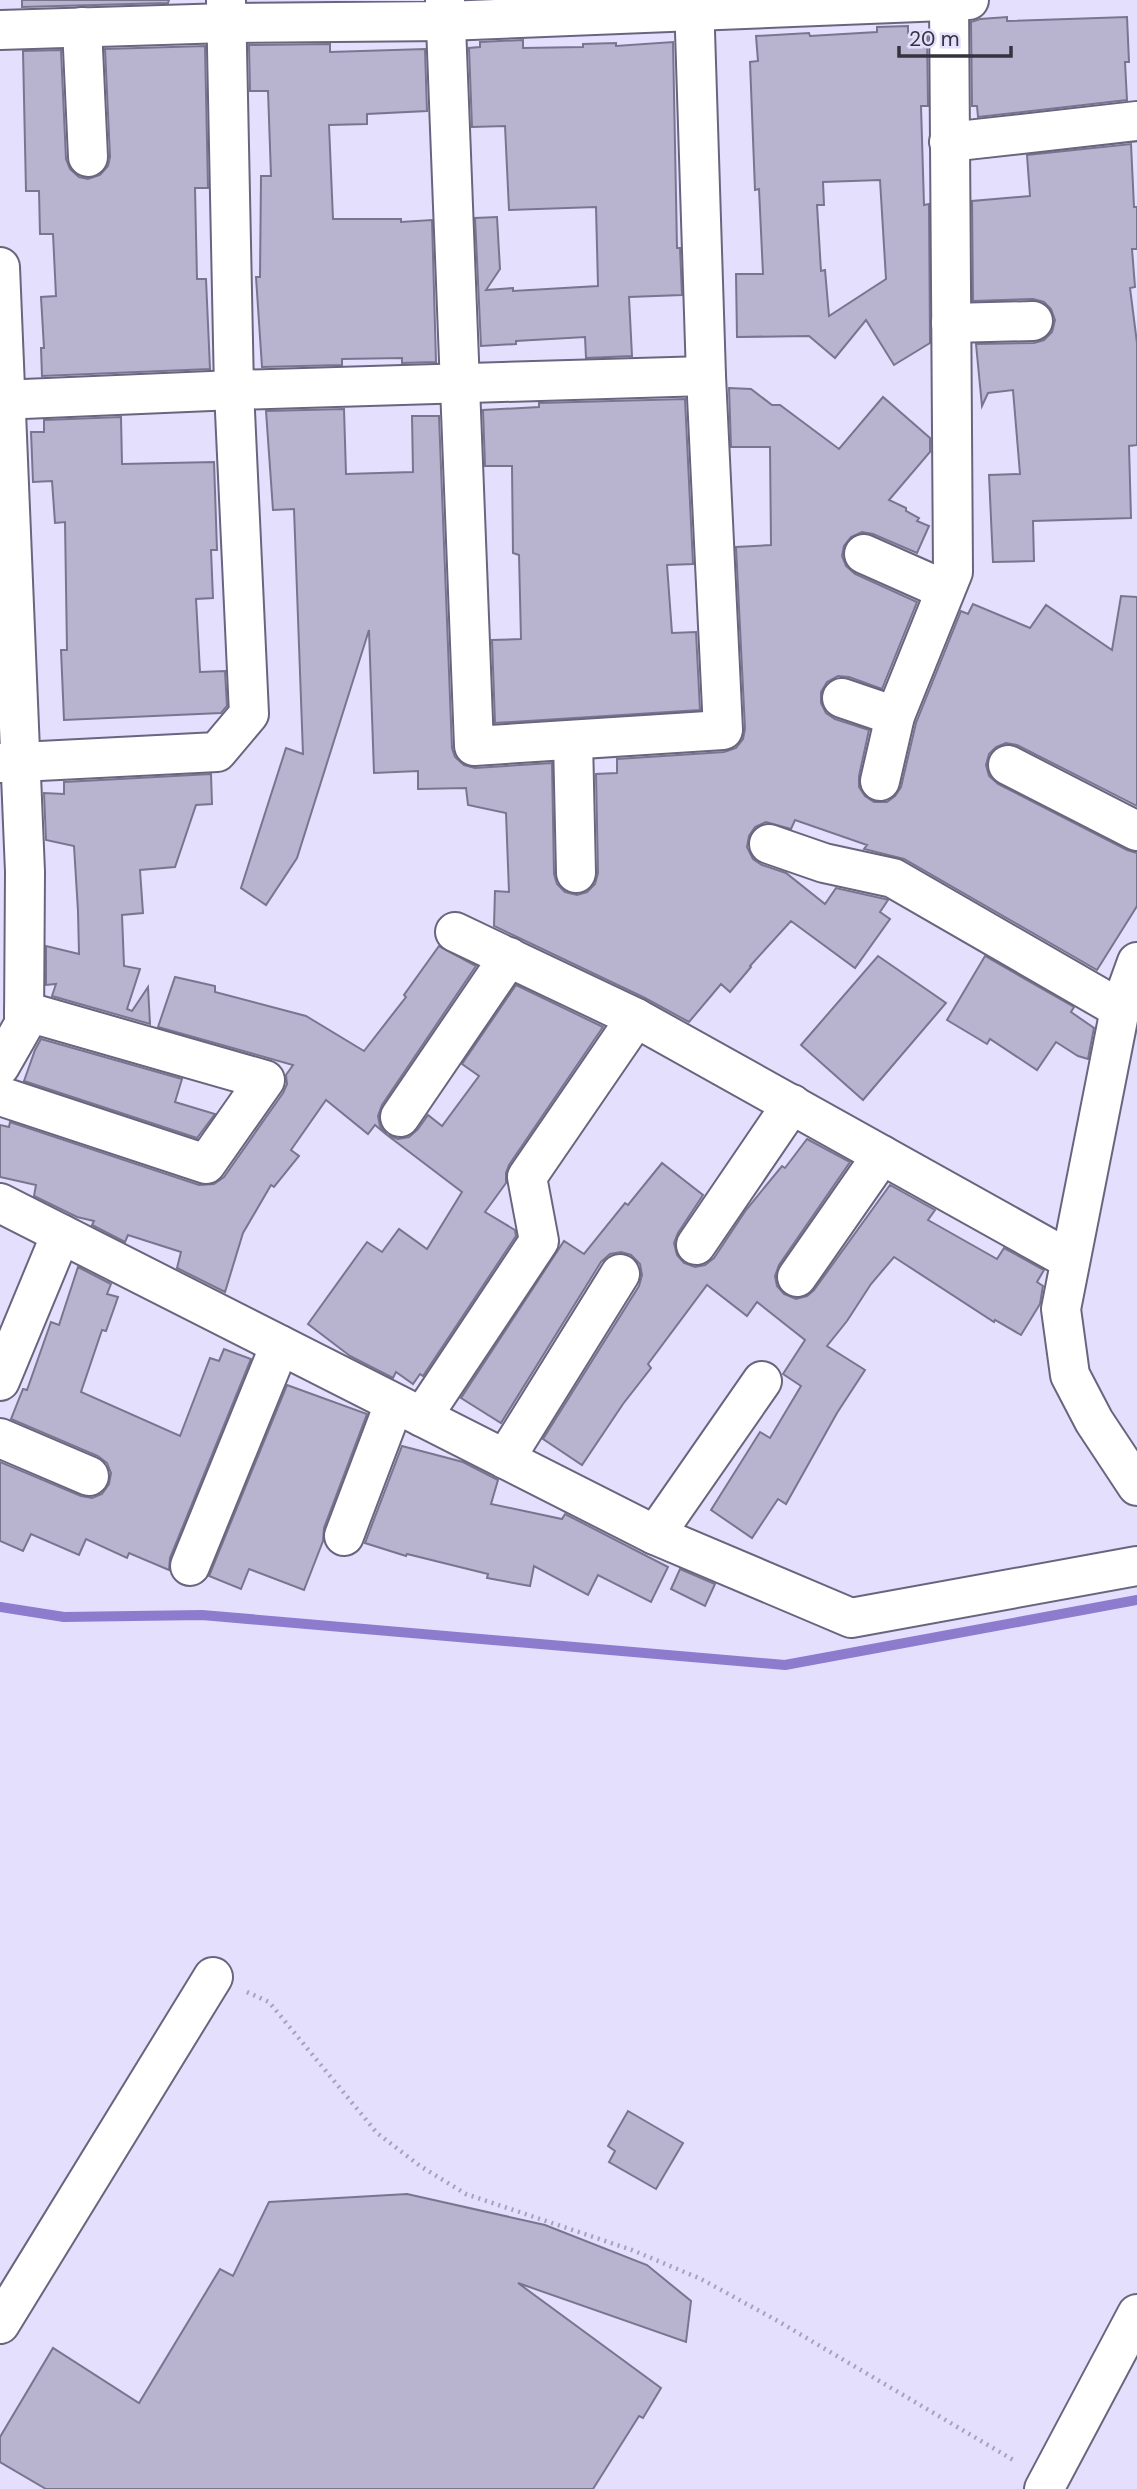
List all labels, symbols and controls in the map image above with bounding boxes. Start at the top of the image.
scale bar [899,14,1011,58]
text: 20 m [909,25,960,53]

